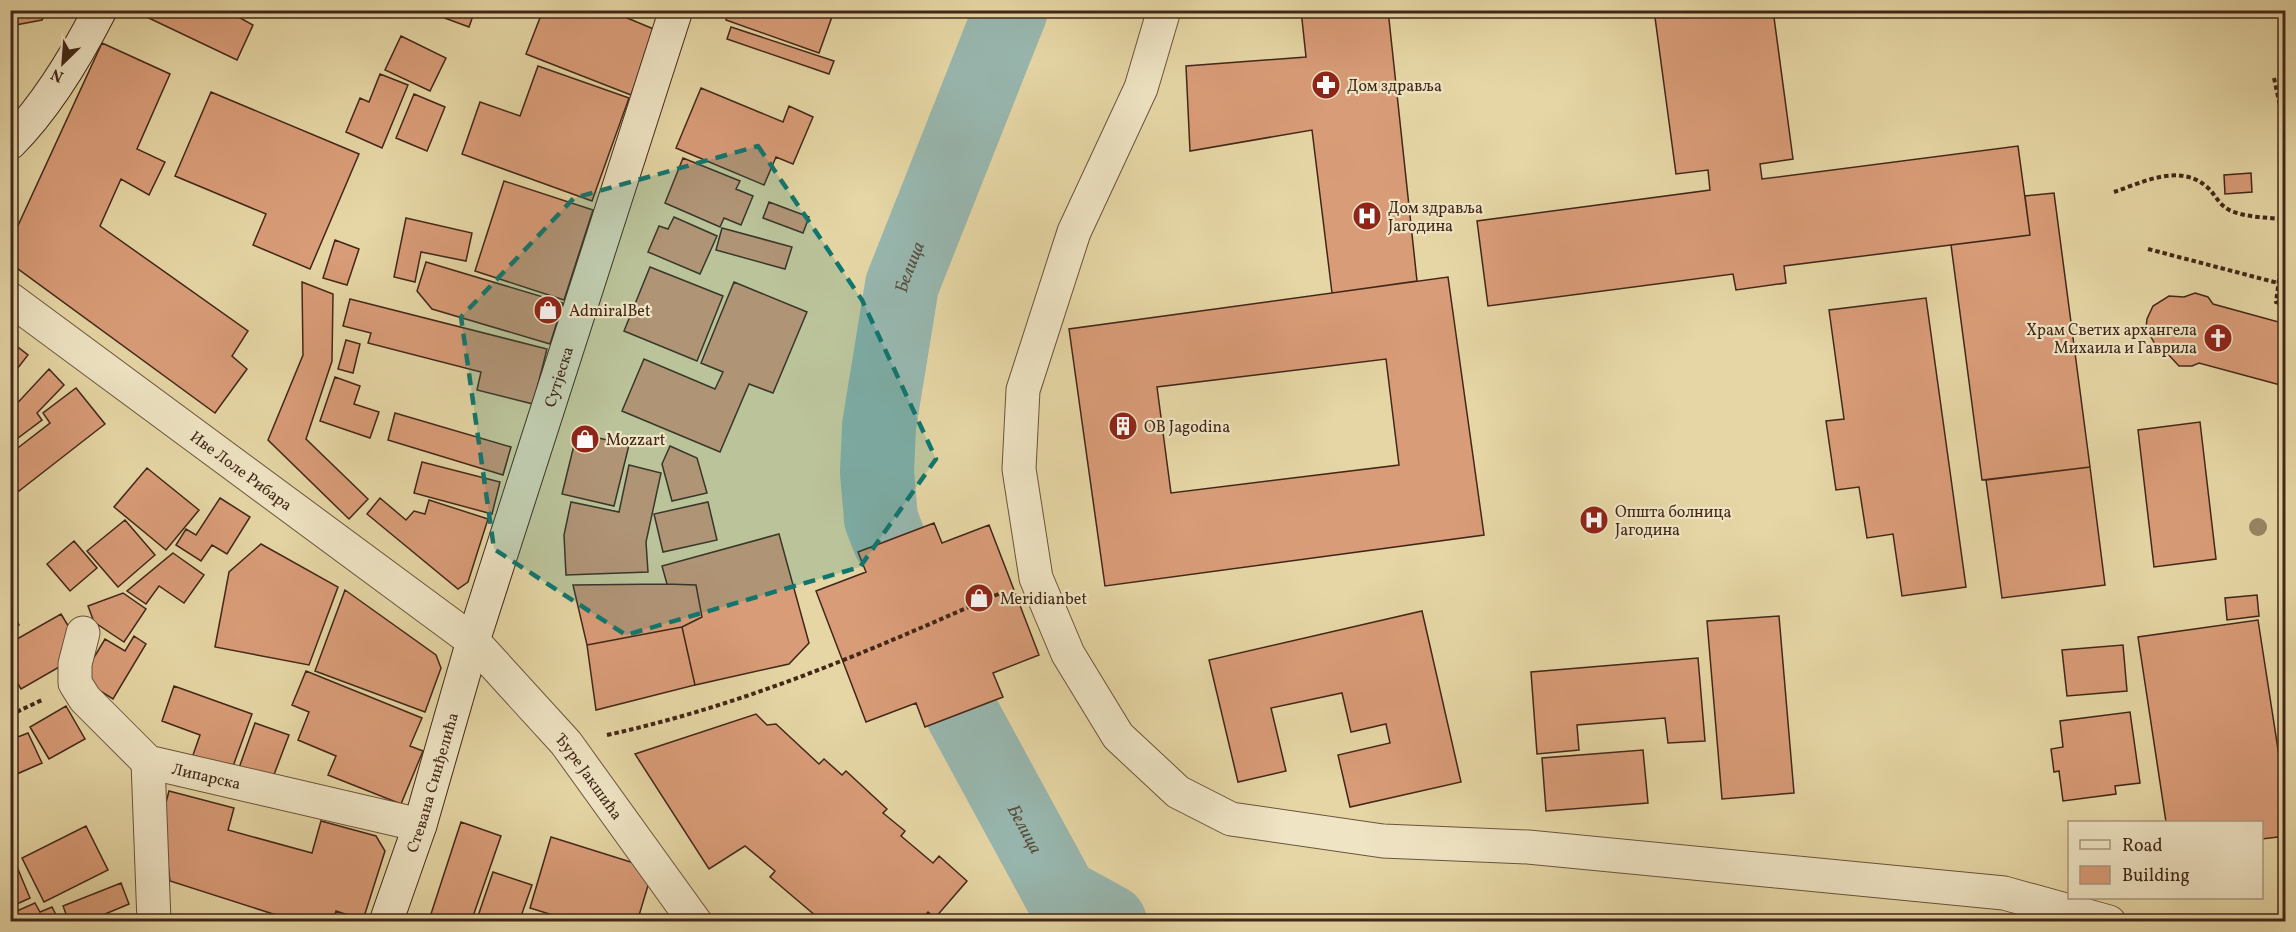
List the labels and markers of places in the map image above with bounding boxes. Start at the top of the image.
pharmacy icon: Дом здравља [1310,69,1342,101]
place label: Дом здравља [1347,76,1442,98]
place label: Дом здравља Јагодина [1388,198,1483,238]
hospital icon: Дом здравља Јагодина [1351,200,1383,232]
shop icon: AdmiralBet [532,294,564,326]
place label: AdmiralBet [569,301,651,323]
place label: Храм Светих архангела Михаила и Гаврила [2026,320,2197,360]
church icon: Храм Светих архангела Михаила и Гаврила [2202,322,2234,354]
building icon: OB Jagodina [1107,410,1139,442]
place label: OB Jagodina [1144,417,1230,439]
shop icon: Mozzart [569,423,601,455]
place label: Mozzart [606,430,666,452]
place label: Општа болница Јагодина [1615,502,1732,542]
hospital icon: Општа болница Јагодина [1578,504,1610,536]
shop icon: Meridianbet [963,582,995,614]
place label: Meridianbet [1000,589,1087,611]

